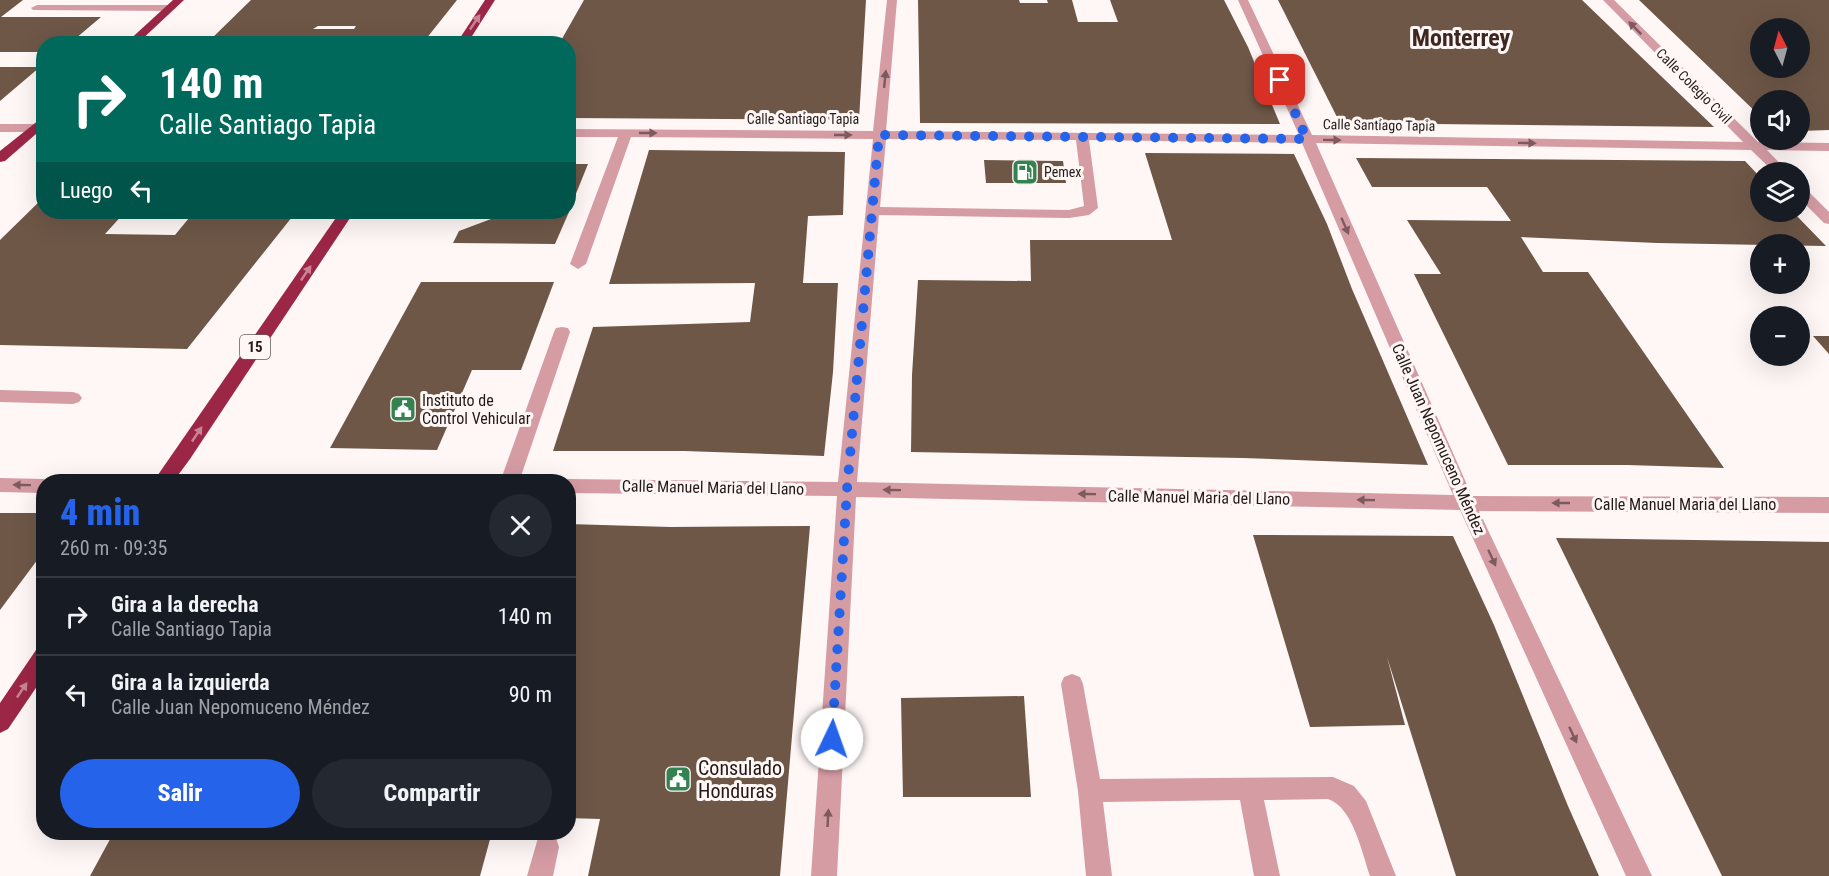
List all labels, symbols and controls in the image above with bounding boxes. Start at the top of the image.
one-way arrow [470,13,481,30]
north arrow [1750,18,1810,78]
map controls [1750,18,1810,366]
one-way arrow [1629,21,1643,35]
district label: Monterrey [1412,24,1511,52]
street label: Calle Colegio Civil [1653,45,1735,127]
pin [1254,54,1305,105]
text: 140 m [159,59,264,108]
icon: right [60,60,138,138]
icon: arrive [1263,63,1296,96]
one-way arrow [880,69,890,88]
button: sound [1750,90,1810,150]
text: Calle Santiago Tapia [159,109,376,141]
street label: Calle Santiago Tapia [747,111,859,127]
street label: Calle Santiago Tapia [1323,116,1435,134]
one-way arrow [638,128,657,138]
one-way arrow [833,130,852,140]
one-way arrow [1322,135,1341,144]
one-way arrow [1517,138,1536,148]
fuel station icon: Pemex [1010,157,1040,187]
button: layers [1750,162,1810,222]
place label: Pemex [1044,164,1081,180]
icon: left [125,174,158,207]
text: Luego [60,178,113,203]
one-way arrow [1340,217,1350,235]
button: + [1750,234,1810,294]
one-way arrow [300,264,311,281]
button: − [1750,306,1810,366]
road number: 15 [240,335,270,359]
street label: Calle Juan Nepomuceno Méndez [1388,341,1489,538]
place label: Instituto de Control Vehicular [422,391,531,428]
public building icon: Instituto de Control Vehicular [388,394,418,424]
one-way arrow [191,427,203,443]
street label: Calle Manuel Maria del Llano [622,476,804,499]
one-way arrow [12,480,31,490]
one-way arrow [882,485,901,494]
street label: Calle Manuel Maria del Llano [1108,486,1290,509]
one-way arrow [1077,489,1096,499]
text: 4 min [60,492,140,534]
button: close [489,494,552,557]
street label: Calle Manuel Maria del Llano [1594,495,1776,514]
one-way arrow [1356,496,1375,505]
one-way arrow [1551,498,1570,508]
text: 260 m · 09:35 [60,536,167,560]
one-way arrow [1487,549,1496,566]
text: Gira a la derecha [111,592,259,617]
icon: right [60,600,93,633]
text: 140 m [498,604,552,629]
text: Calle Santiago Tapia [111,617,272,641]
text: Gira a la izquierda [111,670,270,695]
icon: left [60,678,93,711]
one-way arrow [16,682,28,698]
text: 90 m [509,682,552,707]
text: Calle Juan Nepomuceno Méndez [111,695,370,719]
position arrow [800,707,864,771]
one-way arrow [1569,726,1578,743]
place label: Consulado Honduras [698,756,782,803]
button: Salir [60,759,300,828]
button: Compartir [312,759,552,828]
public building icon: Consulado Honduras [663,764,693,794]
one-way arrow [823,808,833,827]

